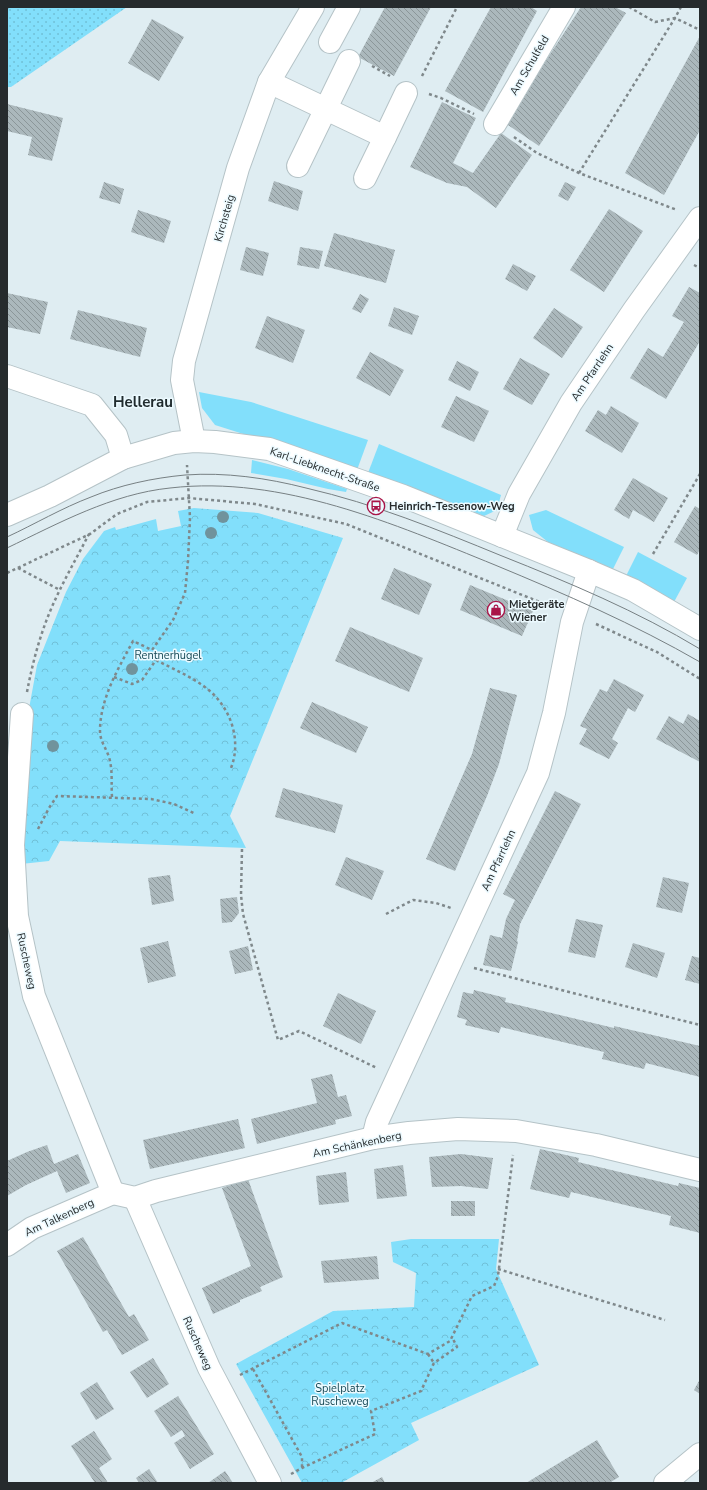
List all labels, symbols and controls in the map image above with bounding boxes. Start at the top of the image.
street label: Am Schulfeld [506,33,553,98]
street label: Kirchsteig [211,193,238,244]
street label: Am Pfarrlehn [568,341,617,404]
district label: Hellerau [113,392,173,412]
street label: Karl-Liebknecht-Straße [268,444,382,495]
bus stop icon: Heinrich-Tessenow-Weg [366,496,386,516]
place label: Heinrich-Tessenow-Weg [389,499,515,514]
place label: Mietgeräte Wiener [509,597,565,625]
shop icon: Mietgeräte Wiener [486,600,506,620]
park label: Rentnerhügel [134,648,202,663]
street label: Am Pfarrlehn [478,827,519,893]
street label: Ruscheweg [13,931,40,991]
street label: Am Schänkenberg [311,1128,403,1161]
street label: Am Talkenberg [22,1195,96,1240]
street label: Ruscheweg [179,1314,216,1372]
park label: Spielplatz Ruscheweg [311,1381,369,1409]

